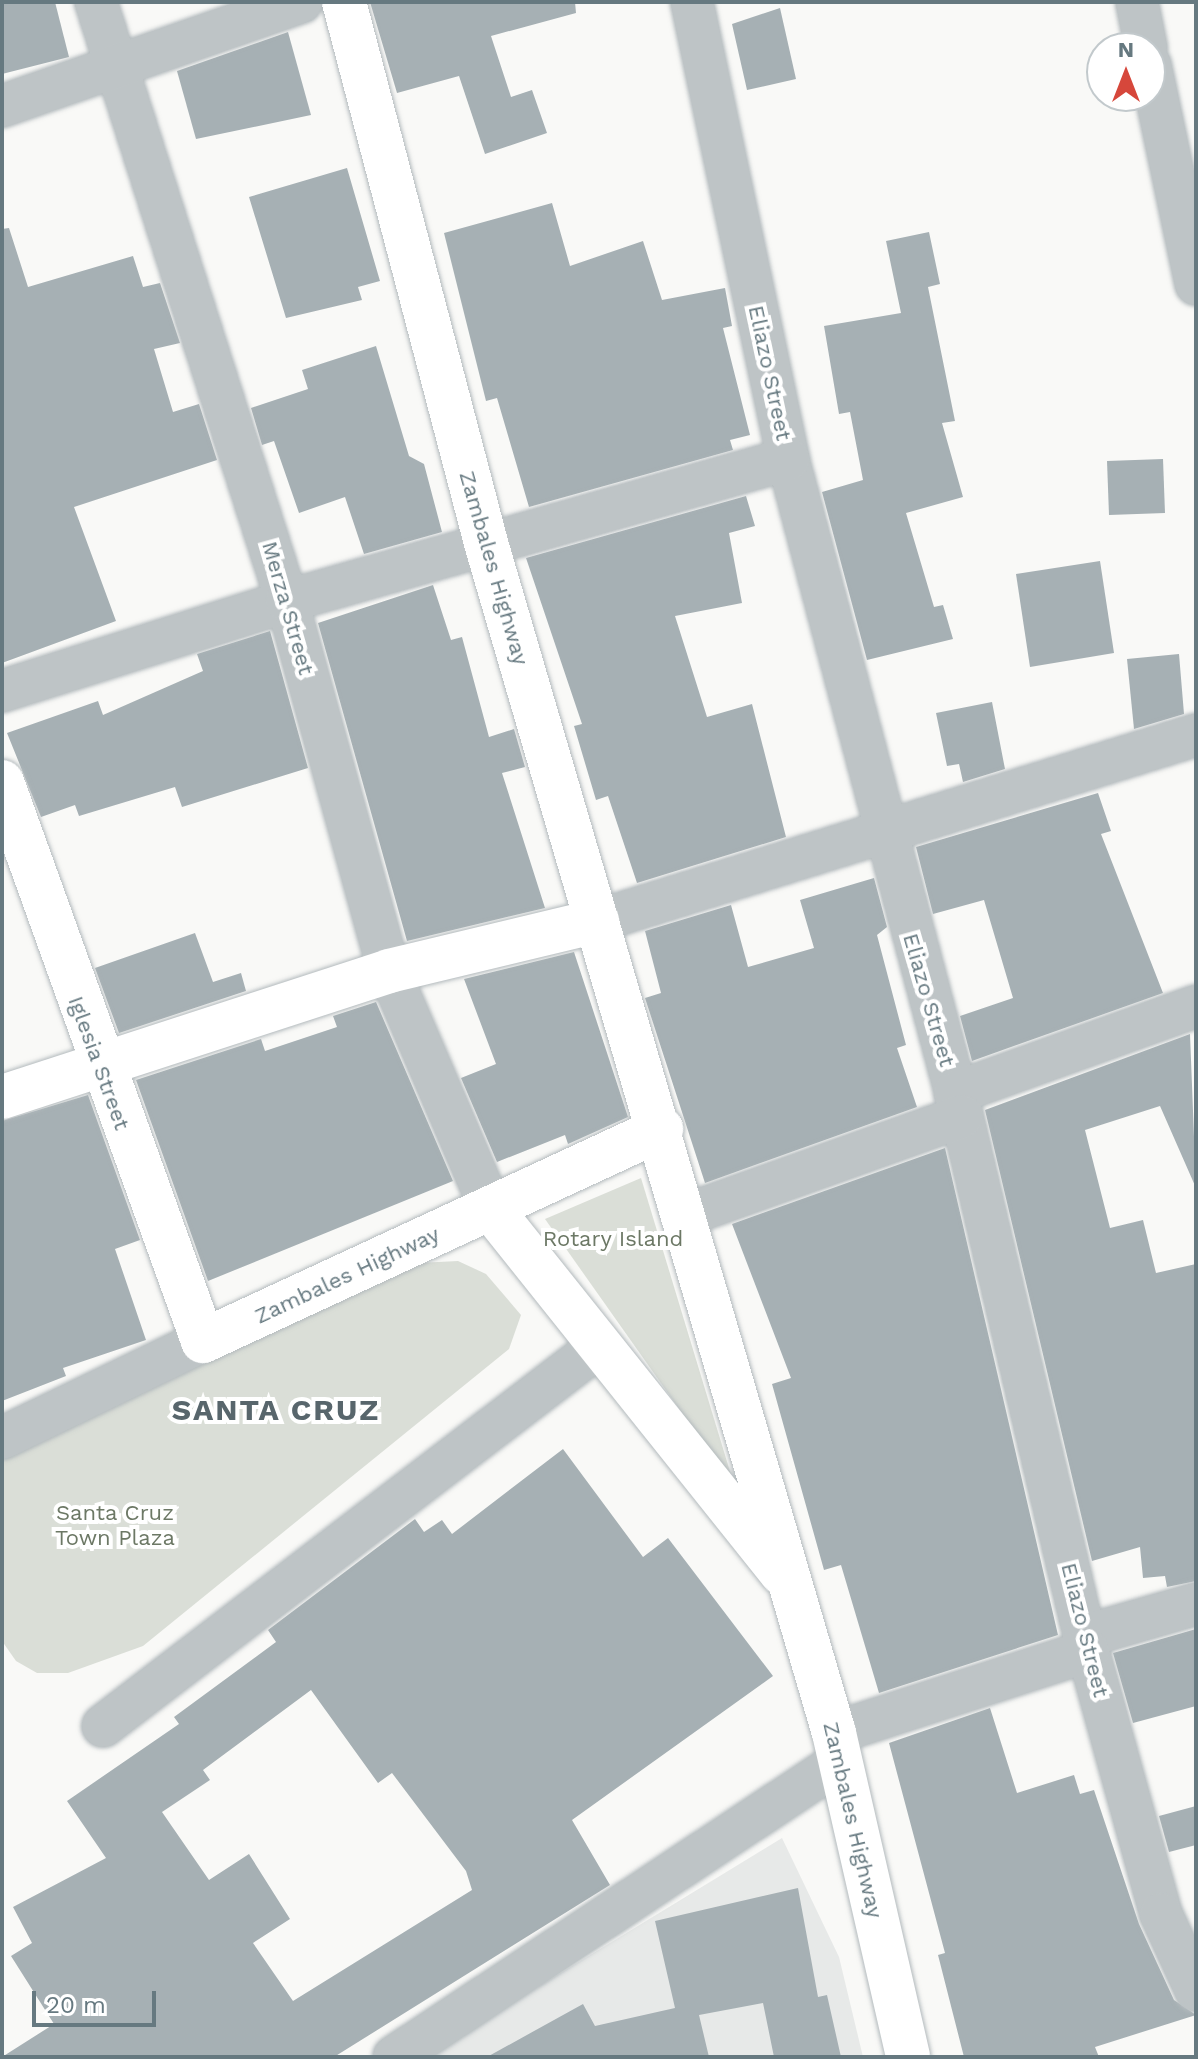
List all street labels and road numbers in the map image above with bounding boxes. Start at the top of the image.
street label: Eliazo Street [743,303,797,443]
street label: Zambales Highway [454,468,534,668]
street label: Merza Street [256,538,320,678]
street label: Eliazo Street [897,930,961,1070]
street label: Iglesia Street [62,992,136,1134]
street label: Zambales Highway [251,1221,443,1329]
street label: Eliazo Street [1056,1560,1114,1700]
street label: Zambales Highway [818,1719,888,1921]

